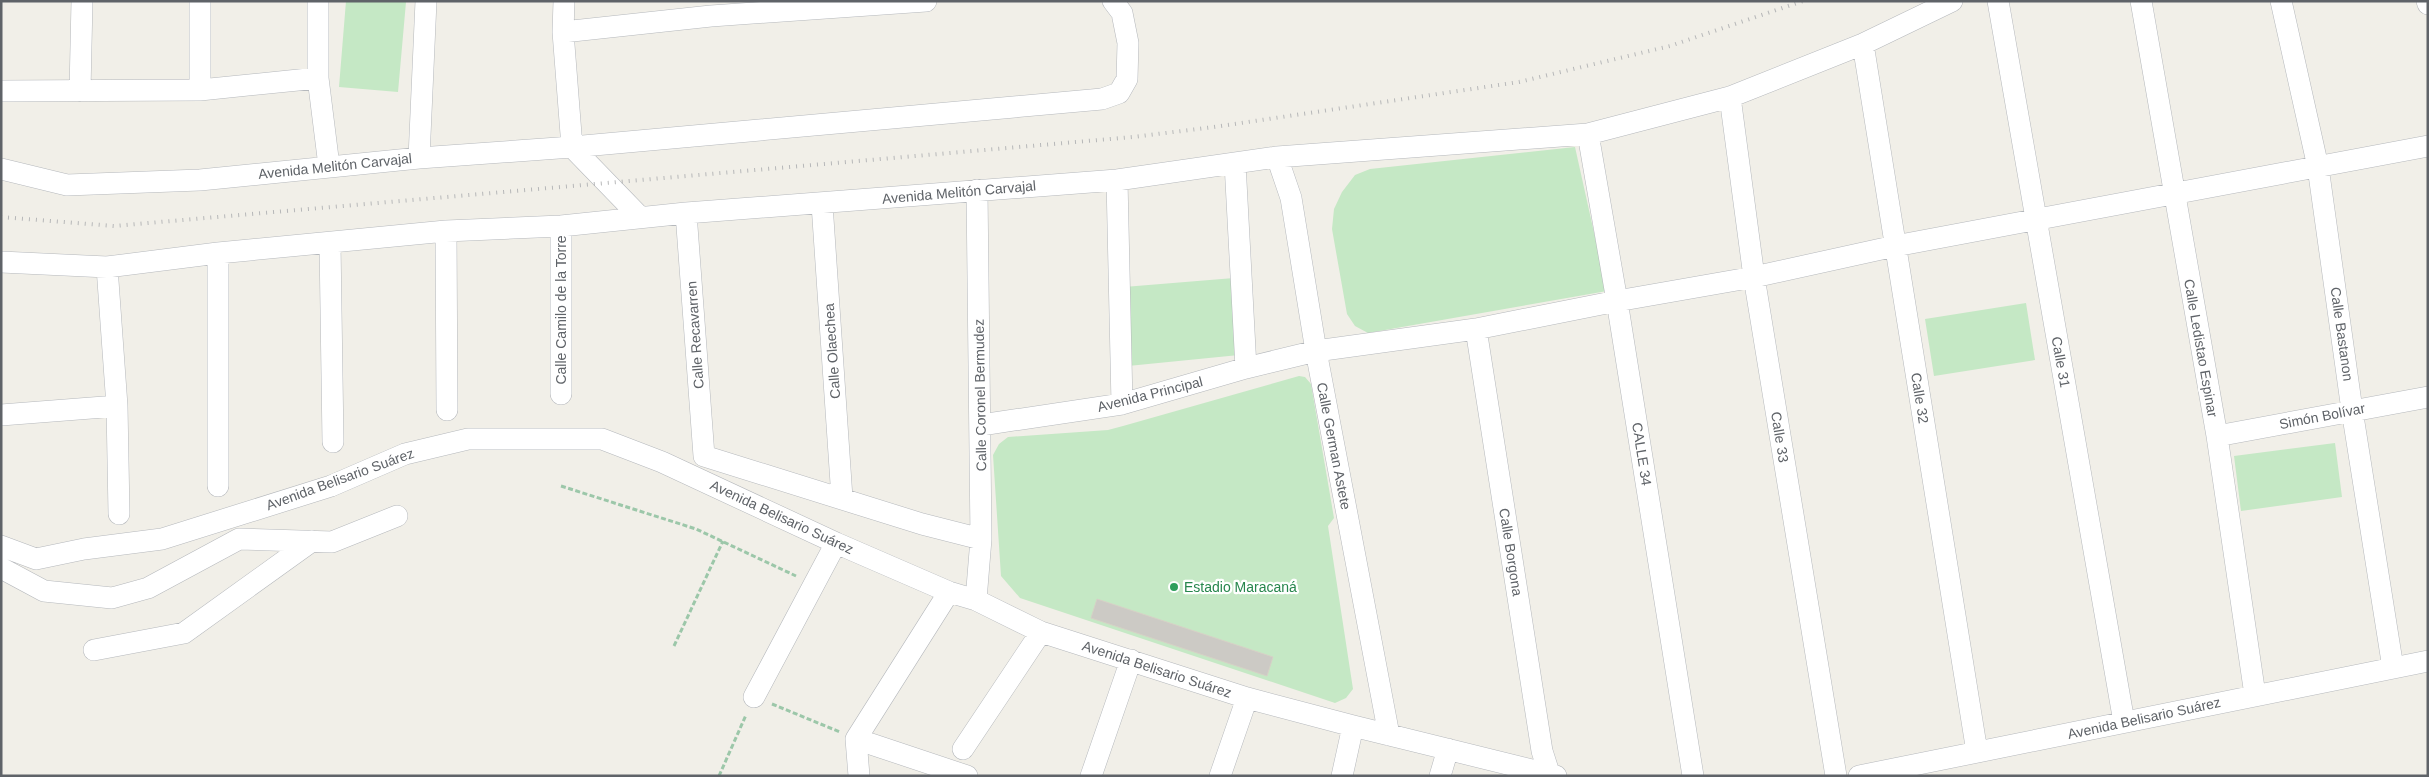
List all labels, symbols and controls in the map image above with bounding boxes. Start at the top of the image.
street label: Avenida Melitón Carvajal [257,150,413,182]
street label: Avenida Melitón Carvajal [881,177,1037,207]
street label: Calle Camilo de la Torre [553,235,569,385]
street label: Calle Ledistao Espinar [2181,278,2221,419]
street label: Calle Recavarren [683,280,707,390]
street label: Calle Bastanon [2327,286,2357,382]
street label: Calle Olaechea [821,302,843,399]
street label: Calle Coronel Bermudez [971,319,989,471]
street label: Calle 31 [2049,335,2073,389]
street label: Calle 32 [1908,371,1932,425]
street label: Avenida Principal [1096,373,1204,415]
street label: Calle German Astete [1314,381,1354,511]
street label: Simón Bolívar [2278,400,2367,432]
street label: Calle 33 [1768,410,1792,464]
street label: CALLE 34 [1629,421,1655,487]
street label: Avenida Belisario Suárez [264,445,416,513]
street label: Avenida Belisario Suárez [708,477,856,557]
street label: Calle Borgona [1496,507,1526,597]
place label: Estadio Maracaná [1184,579,1297,595]
marker: Estadio Maracaná [1168,581,1180,593]
street label: Avenida Belisario Suárez [1080,637,1234,701]
street label: Avenida Belisario Suárez [2066,694,2222,742]

